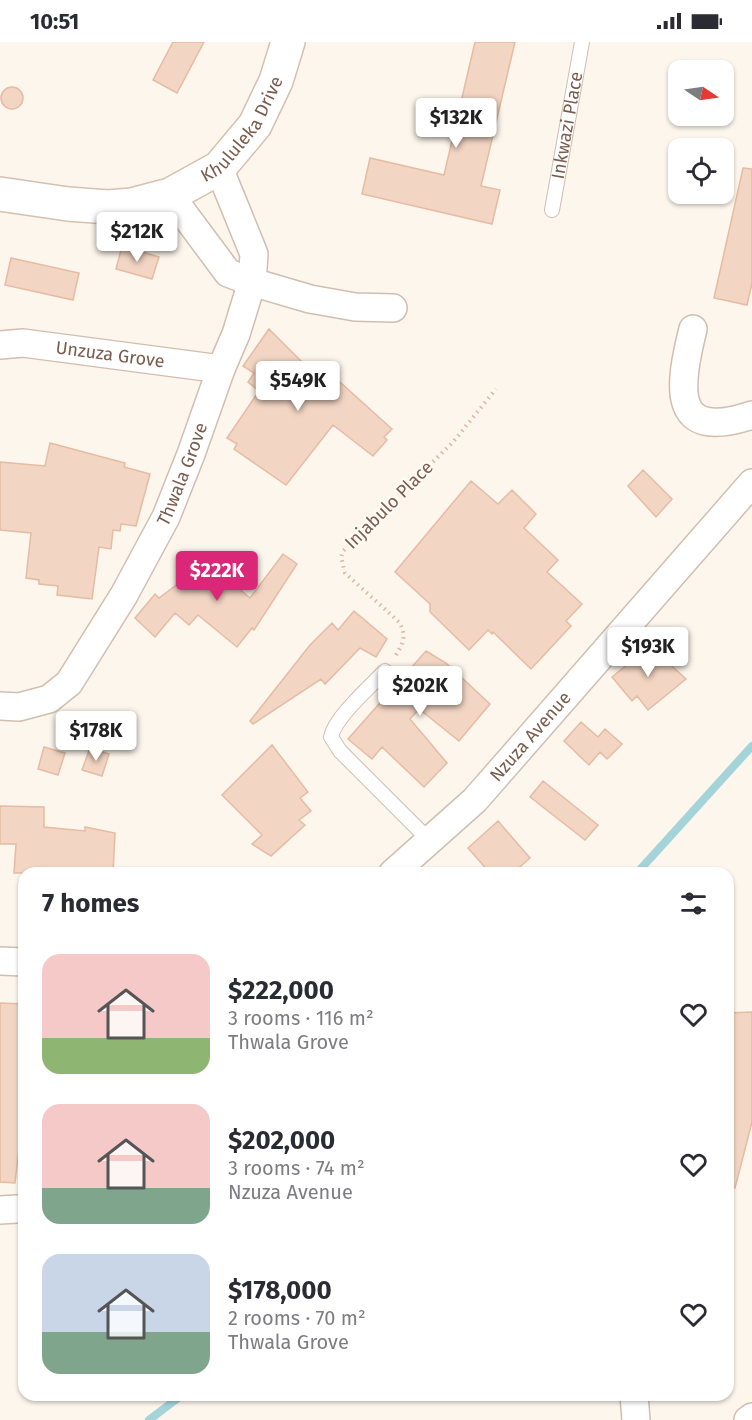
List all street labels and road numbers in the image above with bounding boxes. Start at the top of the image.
street label: Inkwazi Place [547,70,587,181]
street label: Khululeka Drive [197,73,288,187]
street label: Unzuza Grove [54,336,166,372]
street label: Thwala Grove [152,420,212,530]
street label: Injabulo Place [340,456,438,554]
street label: Nzuza Avenue [485,687,576,786]

